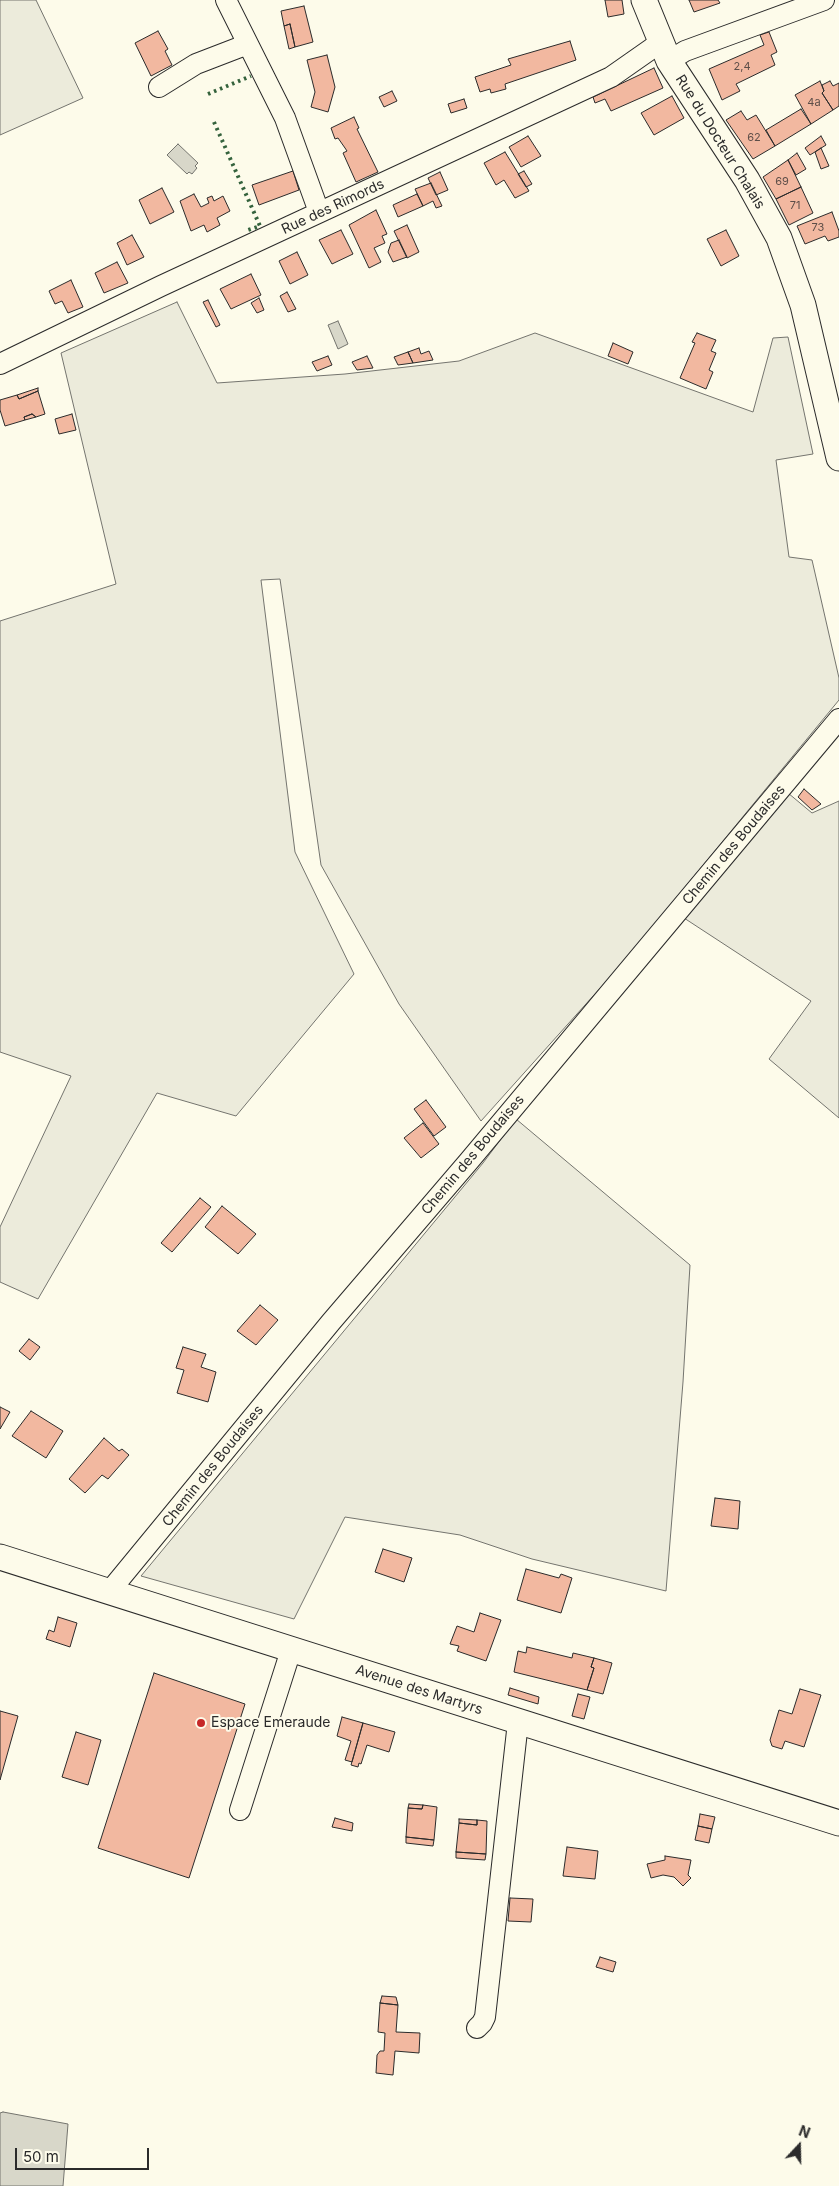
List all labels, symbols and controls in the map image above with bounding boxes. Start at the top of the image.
house number: 2,4 [734,60,750,74]
street label: Rue du Docteur Chalais [672,72,768,212]
house number: 4a [807,96,821,110]
house number: 62 [747,131,761,145]
house number: 69 [775,175,789,189]
street label: Rue des Rimords [279,176,387,238]
house number: 71 [790,199,800,213]
house number: 73 [812,221,824,235]
street label: Chemin des Boudaises [679,782,789,908]
street label: Chemin des Boudaises [418,1092,528,1218]
street label: Chemin des Boudaises [159,1402,267,1530]
street label: Avenue des Martyrs [353,1662,485,1718]
place label: Espace Emeraude [211,1715,330,1731]
marker: Espace Emeraude [195,1717,207,1729]
north arrow [774,2121,824,2171]
text: N [797,2122,813,2141]
scale bar [18,2138,151,2170]
text: 50 m [23,2147,59,2166]

